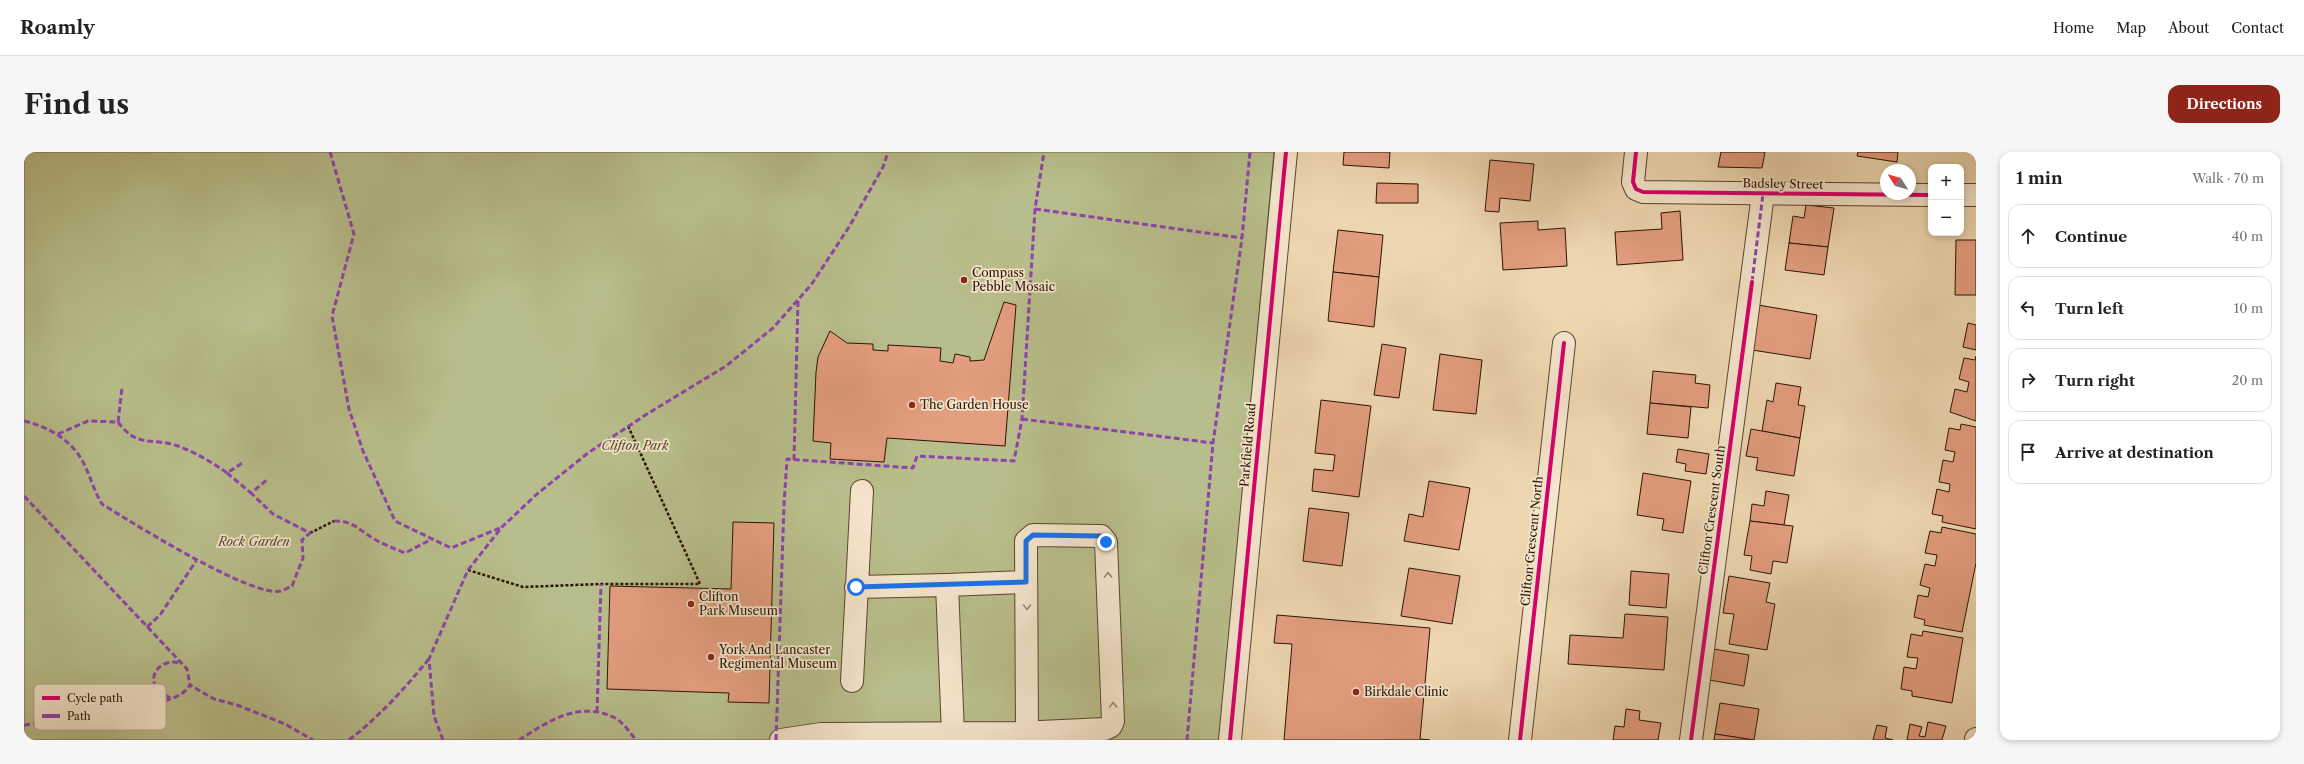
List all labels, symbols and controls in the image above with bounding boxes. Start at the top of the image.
text: Roamly [20,16,95,39]
text: Home [2053,19,2094,37]
text: Map [2116,19,2146,37]
text: About [2168,19,2209,37]
text: Contact [2231,19,2284,37]
button: Directions [2168,85,2280,123]
text: Find us [24,87,129,121]
north arrow [1880,164,1916,200]
map controls [1928,164,1964,236]
button: + [1928,164,1964,200]
text: 1 min [2016,168,2063,188]
text: Walk · 70 m [2192,170,2264,186]
street label: Badsley Street [1742,175,1824,192]
button: − [1928,200,1964,236]
icon: ahead [2017,225,2039,247]
text: Continue [2055,227,2127,246]
text: 40 m [2232,228,2263,244]
place label: Compass Pebble Mosaic [972,265,1055,294]
marker: Compass Pebble Mosaic [959,275,969,285]
icon: left [2017,297,2039,319]
text: Turn left [2055,299,2124,318]
text: 10 m [2234,300,2263,316]
icon: right [2017,369,2039,391]
text: Turn right [2055,371,2135,390]
text: 20 m [2232,372,2263,388]
place label: The Garden House [920,397,1029,412]
marker: The Garden House [907,400,917,410]
street label: Parkfield Road [1236,402,1259,487]
park label: Clifton Park [601,438,669,453]
icon: arrive [2017,441,2039,463]
text: Arrive at destination [2055,443,2214,462]
street label: Clifton Crescent South [1695,444,1728,576]
street label: Clifton Crescent North [1517,475,1546,607]
route end [1097,533,1115,551]
park label: Rock Garden [217,534,290,549]
one-way arrow [1103,572,1112,578]
route start [847,578,865,596]
place label: Clifton Park Museum [699,589,778,618]
marker: Clifton Park Museum [686,599,696,609]
one-way arrow [1022,604,1031,610]
place label: York And Lancaster Regimental Museum [718,642,837,671]
marker: York And Lancaster Regimental Museum [706,652,716,662]
legend [34,684,166,730]
place label: Birkdale Clinic [1364,684,1449,699]
marker: Birkdale Clinic [1351,687,1361,697]
text: Cycle path [67,691,123,705]
one-way arrow [1108,702,1117,708]
text: Path [67,709,91,723]

